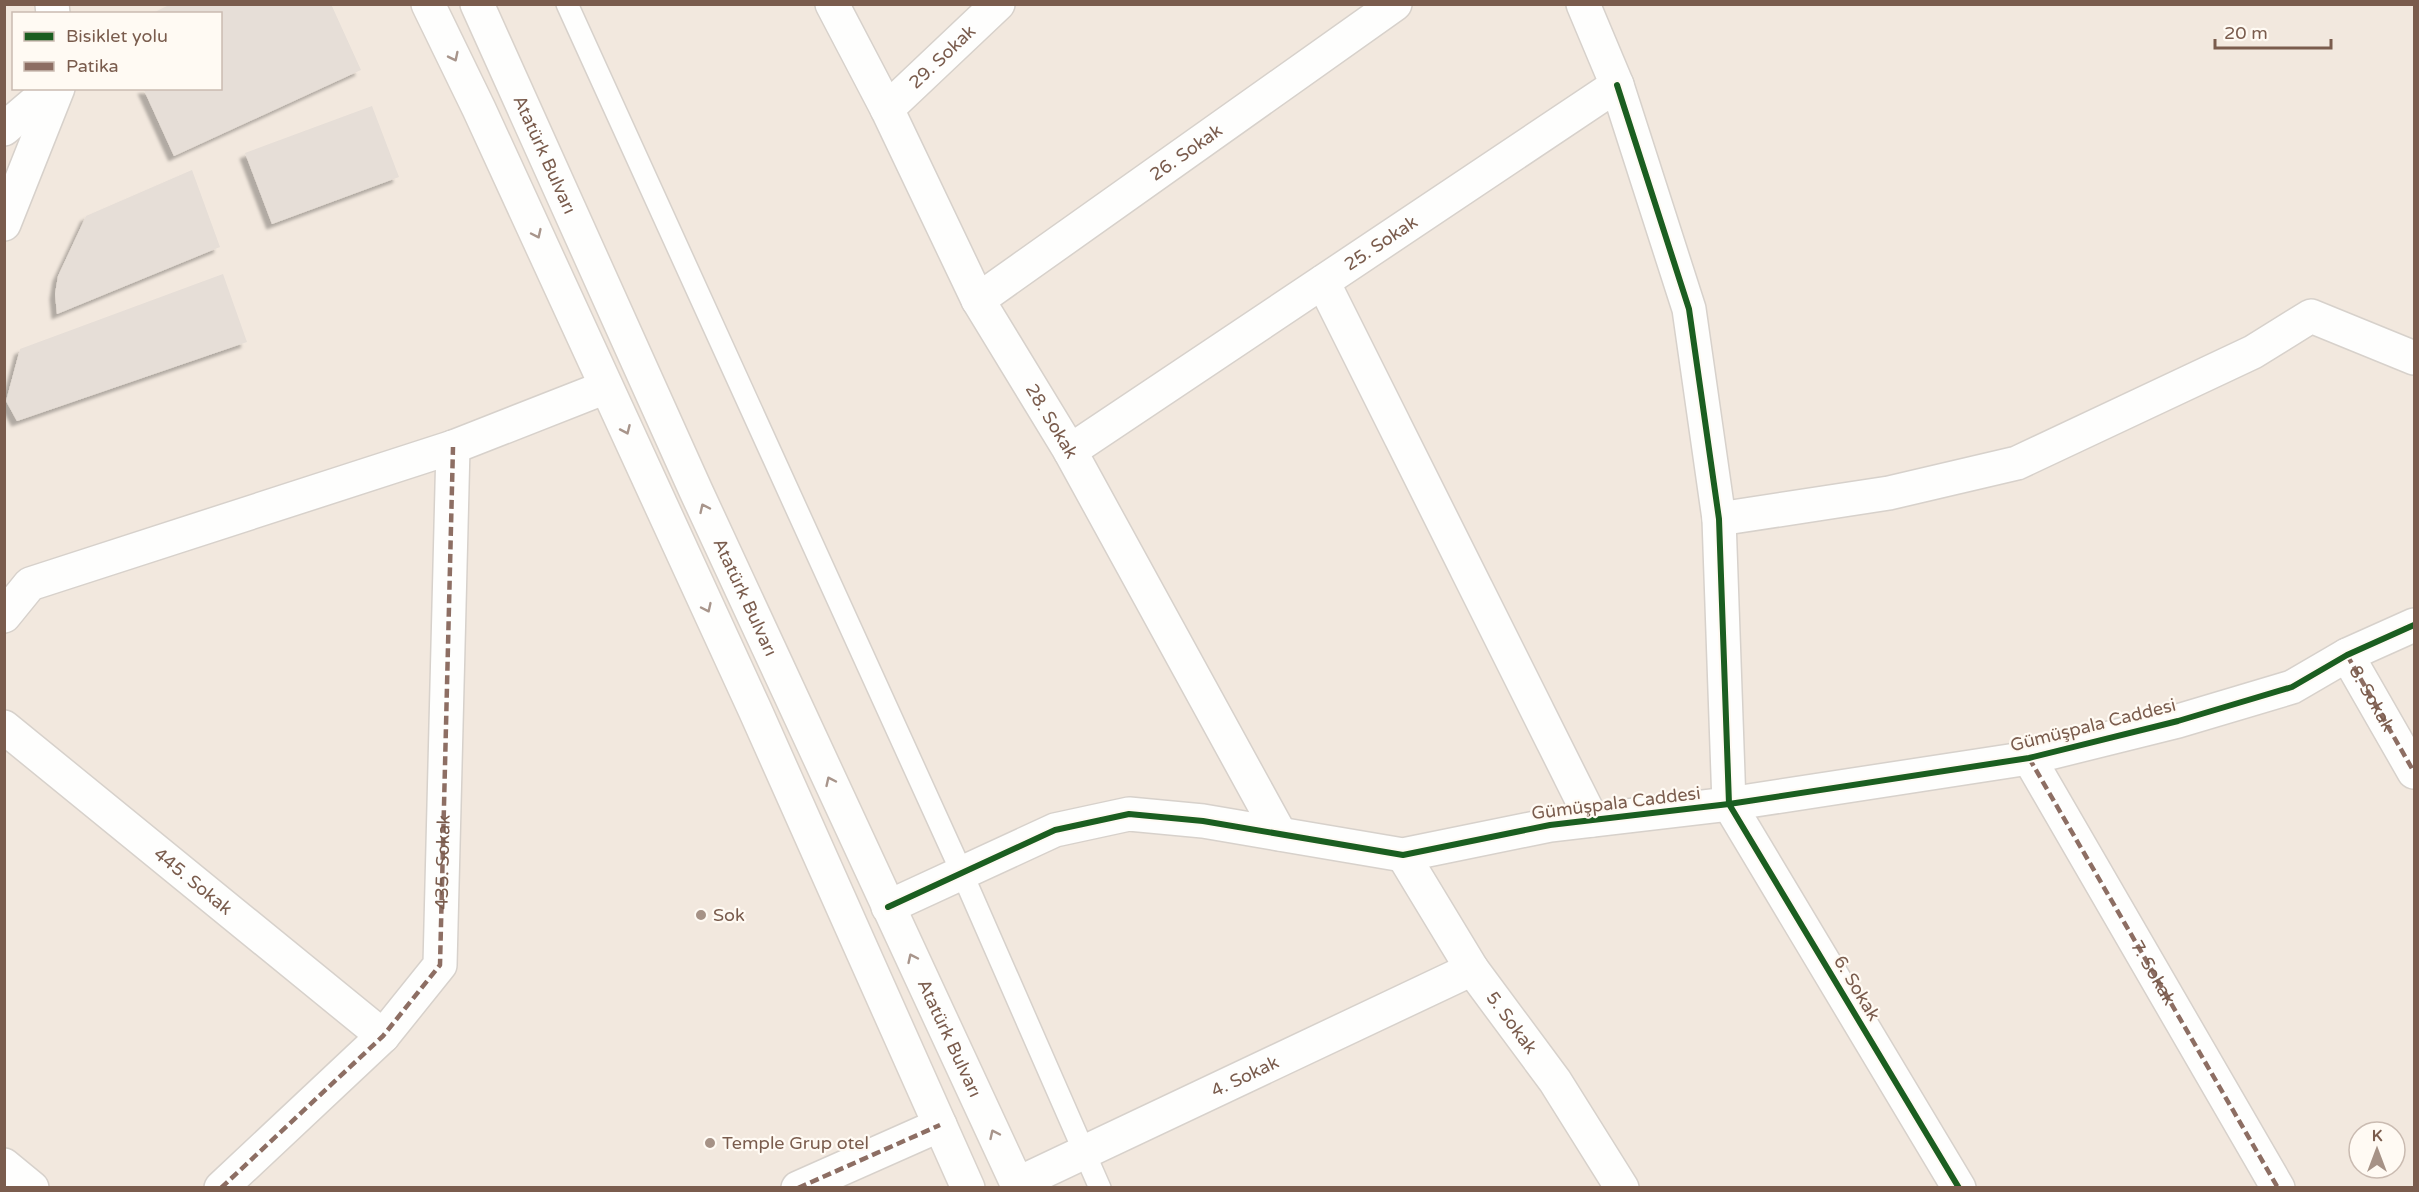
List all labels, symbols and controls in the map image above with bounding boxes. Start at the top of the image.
legend [12,12,222,90]
scale bar [2215,12,2330,50]
street label: 29. Sokak [904,20,980,93]
text: 20 m [2224,22,2268,44]
text: Bisiklet yolu [66,25,168,47]
one-way arrow [446,51,458,62]
text: Patika [66,55,119,77]
street label: Atatürk Bulvarı [508,92,581,217]
street label: 26. Sokak [1145,119,1227,186]
street label: 25. Sokak [1340,211,1422,275]
one-way arrow [529,227,541,238]
street label: 28. Sokak [1021,380,1083,462]
one-way arrow [619,424,631,435]
one-way arrow [699,504,711,515]
street label: Atatürk Bulvarı [708,535,782,660]
one-way arrow [700,601,712,612]
street label: 8. Sokak [2344,662,2399,735]
street label: Gümüşpala Caddesi [2008,694,2178,756]
one-way arrow [825,776,837,787]
street label: Gümüşpala Caddesi [1530,782,1702,824]
street label: 435. Sokak [430,814,455,910]
street label: 445. Sokak [149,843,237,920]
place label: Sok [713,904,745,926]
marker: Sok [694,908,708,922]
street label: 7. Sokak [2126,936,2181,1009]
street label: 6. Sokak [1829,951,1885,1025]
one-way arrow [907,953,919,964]
street label: Atatürk Bulvarı [913,976,986,1101]
street label: 5. Sokak [1481,987,1542,1058]
street label: 4. Sokak [1207,1051,1282,1102]
north arrow [2347,1120,2407,1180]
text: K [2372,1126,2383,1146]
one-way arrow [990,1130,1002,1141]
place label: Temple Grup otel [722,1132,869,1154]
marker: Temple Grup otel [703,1136,717,1150]

